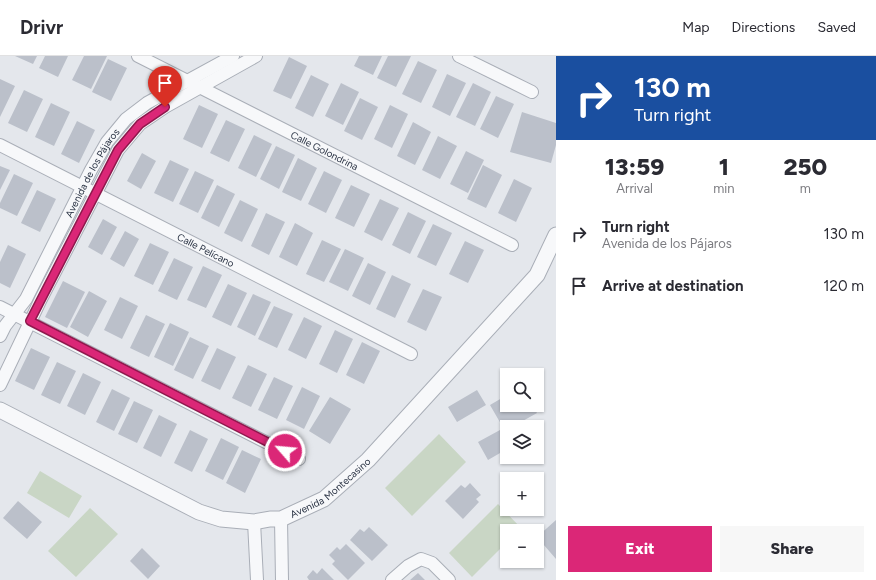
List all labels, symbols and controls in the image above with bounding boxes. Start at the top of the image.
text: Drivr [20,16,63,39]
text: Map [682,19,710,36]
text: Directions [732,19,795,36]
text: Saved [817,19,856,36]
pin [148,66,182,107]
text: 130 m [634,70,711,104]
icon: arrive [154,72,176,94]
icon: right [568,72,620,124]
text: Turn right [634,104,711,126]
street label: Avenida de los Pájaros [62,125,122,219]
street label: Calle Golondrina [289,128,360,173]
text: 13:59 [605,152,664,181]
text: 1 [719,152,729,181]
text: 250 [783,152,827,181]
text: Arrival [616,181,653,196]
text: min [713,181,735,196]
text: m [800,181,811,196]
text: Turn right [602,218,670,236]
icon: right [568,223,590,245]
text: 130 m [824,225,864,243]
street label: Calle Pelícano [175,230,237,270]
text: Avenida de los Pájaros [602,236,732,251]
icon: arrive [568,275,590,297]
text: Arrive at destination [602,277,743,295]
text: 120 m [823,277,864,295]
map controls [500,368,544,568]
button: search [500,368,544,412]
button: layers [500,420,544,464]
position arrow [264,430,306,472]
street label: Avenida Montecasino [288,454,373,520]
button: + [500,472,544,516]
button: − [500,524,544,568]
button: Exit [568,526,712,572]
button: Share [720,526,864,572]

